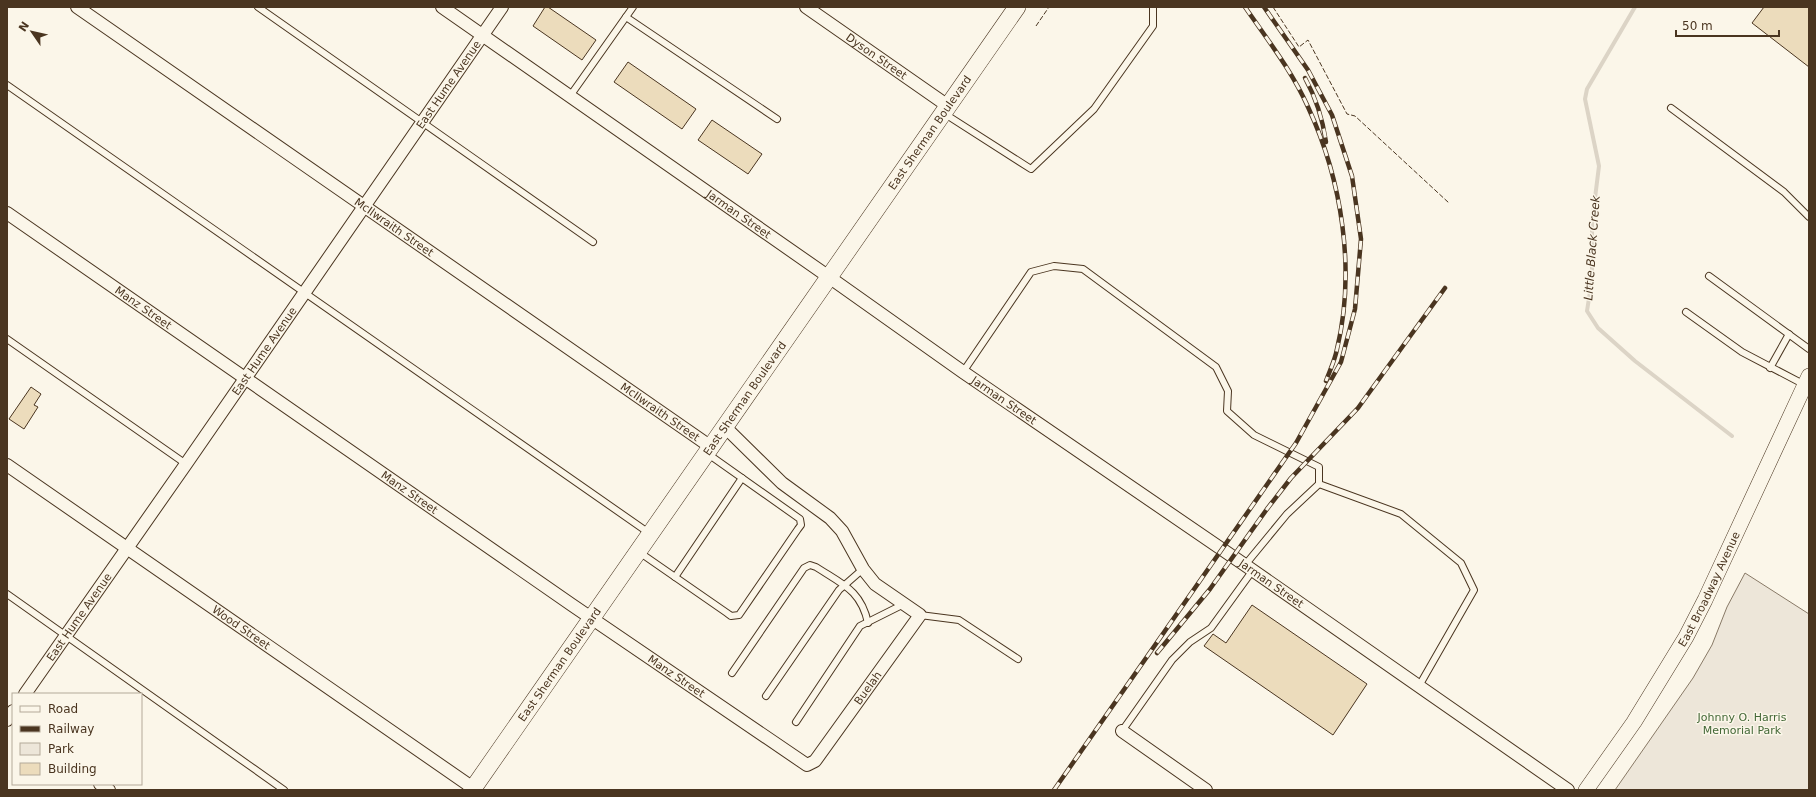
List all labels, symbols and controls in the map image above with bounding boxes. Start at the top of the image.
north arrow [12,12,52,52]
scale bar [1676,12,1779,38]
text: N [16,19,32,34]
text: 50 m [1682,19,1713,33]
street label: Dyson Street [843,31,910,83]
street label: East Hume Avenue [414,38,484,132]
street label: East Sherman Boulevard [886,73,974,192]
street label: Jarman Street [703,187,774,242]
water label: Little Black Creek [1581,194,1603,301]
street label: McIlwraith Street [352,195,437,260]
street label: Manz Street [112,284,174,333]
street label: East Hume Avenue [229,305,300,398]
street label: East Sherman Boulevard [701,339,789,458]
street label: Jarman Street [968,373,1039,428]
street label: McIlwraith Street [618,380,703,445]
street label: Manz Street [378,469,441,517]
street label: East Broadway Avenue [1676,530,1743,649]
street label: Jarman Street [1235,556,1306,611]
street label: East Hume Avenue [44,571,115,664]
street label: Wood Street [209,603,273,653]
street label: East Sherman Boulevard [516,605,604,724]
street label: Manz Street [645,653,708,701]
street label: Buelah [852,669,884,707]
legend [12,693,142,785]
text: Road [48,702,78,716]
park label: Johnny O. Harris Memorial Park [1697,711,1787,737]
text: Railway [48,722,94,736]
text: Park [48,742,74,756]
text: Building [48,762,97,776]

